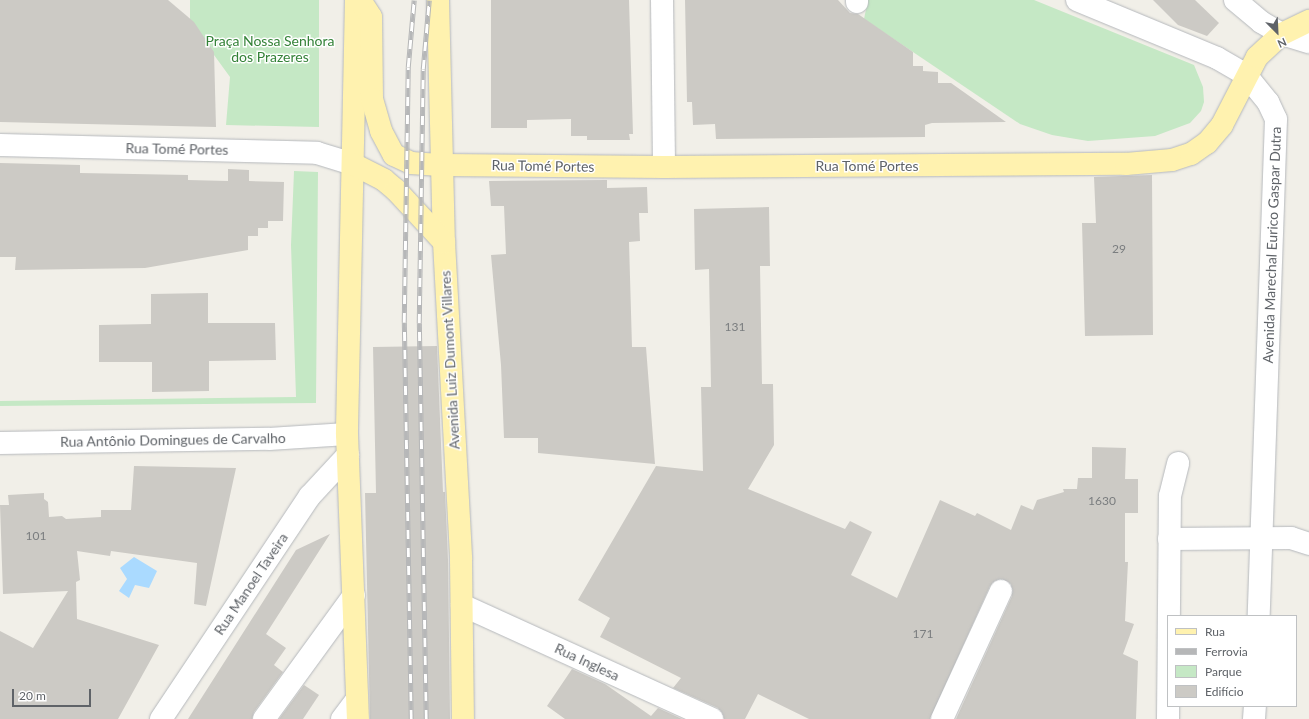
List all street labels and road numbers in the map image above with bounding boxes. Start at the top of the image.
street label: Avenida Marechal Eurico Gaspar Dutra [1259,126,1285,364]
street label: Rua Tomé Portes [125,140,229,158]
street label: Rua Tomé Portes [491,157,595,175]
street label: Rua Tomé Portes [815,158,919,174]
street label: Avenida Luiz Dumont Villares [437,270,463,450]
street label: Rua Antônio Domingues de Carvalho [60,430,286,450]
street label: Rua Manoel Taveira [211,530,291,638]
street label: Rua Inglesa [552,640,622,684]

